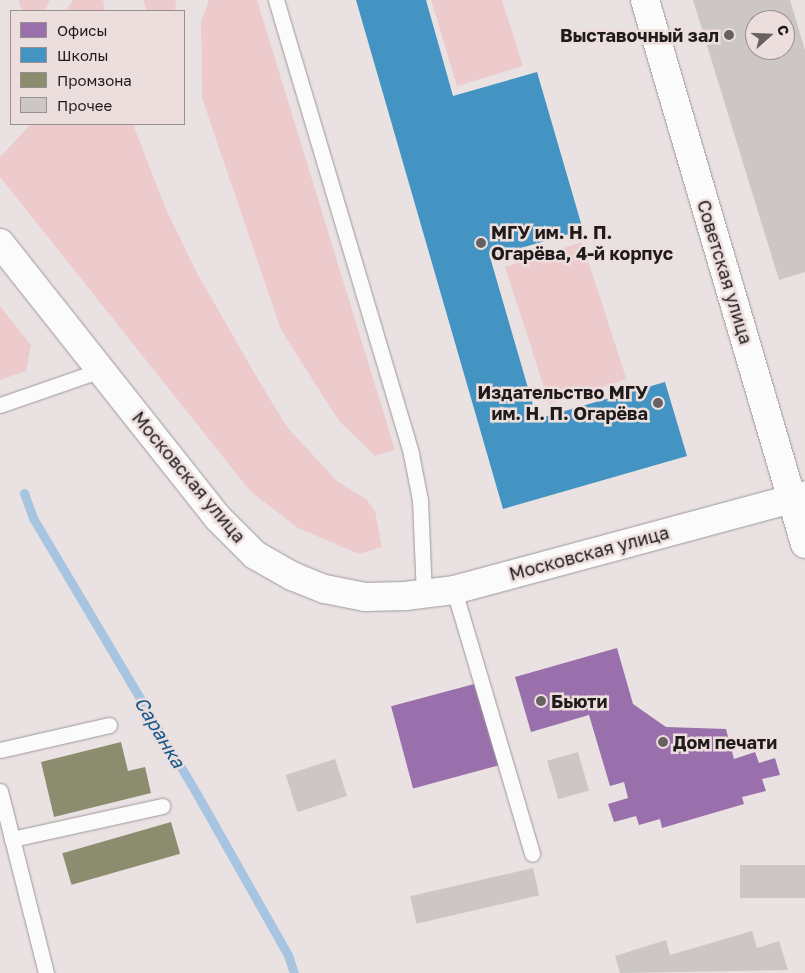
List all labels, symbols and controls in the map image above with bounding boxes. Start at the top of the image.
legend [10,10,185,125]
north arrow [745,10,795,60]
text: Офисы [57,21,107,39]
text: С [774,22,793,38]
place label: Выставочный зал [560,24,719,46]
marker: Выставочный зал [723,29,735,41]
text: Школы [57,46,108,64]
text: Промзона [57,71,132,89]
text: Прочее [57,96,112,114]
street label: Советская улица [693,197,757,347]
place label: МГУ им. Н. П. Огарёва, 4-й корпус [491,222,673,264]
marker: МГУ им. Н. П. Огарёва, 4-й корпус [475,237,487,249]
place label: Издательство МГУ им. Н. П. Огарёва [478,382,648,424]
marker: Издательство МГУ им. Н. П. Огарёва [652,397,664,409]
street label: Московская улица [128,407,250,547]
street label: Московская улица [507,521,671,585]
place label: Бьюти [551,690,607,712]
water label: Саранка [130,692,190,772]
marker: Бьюти [535,695,547,707]
place label: Дом печати [673,731,777,753]
marker: Дом печати [657,736,669,748]

